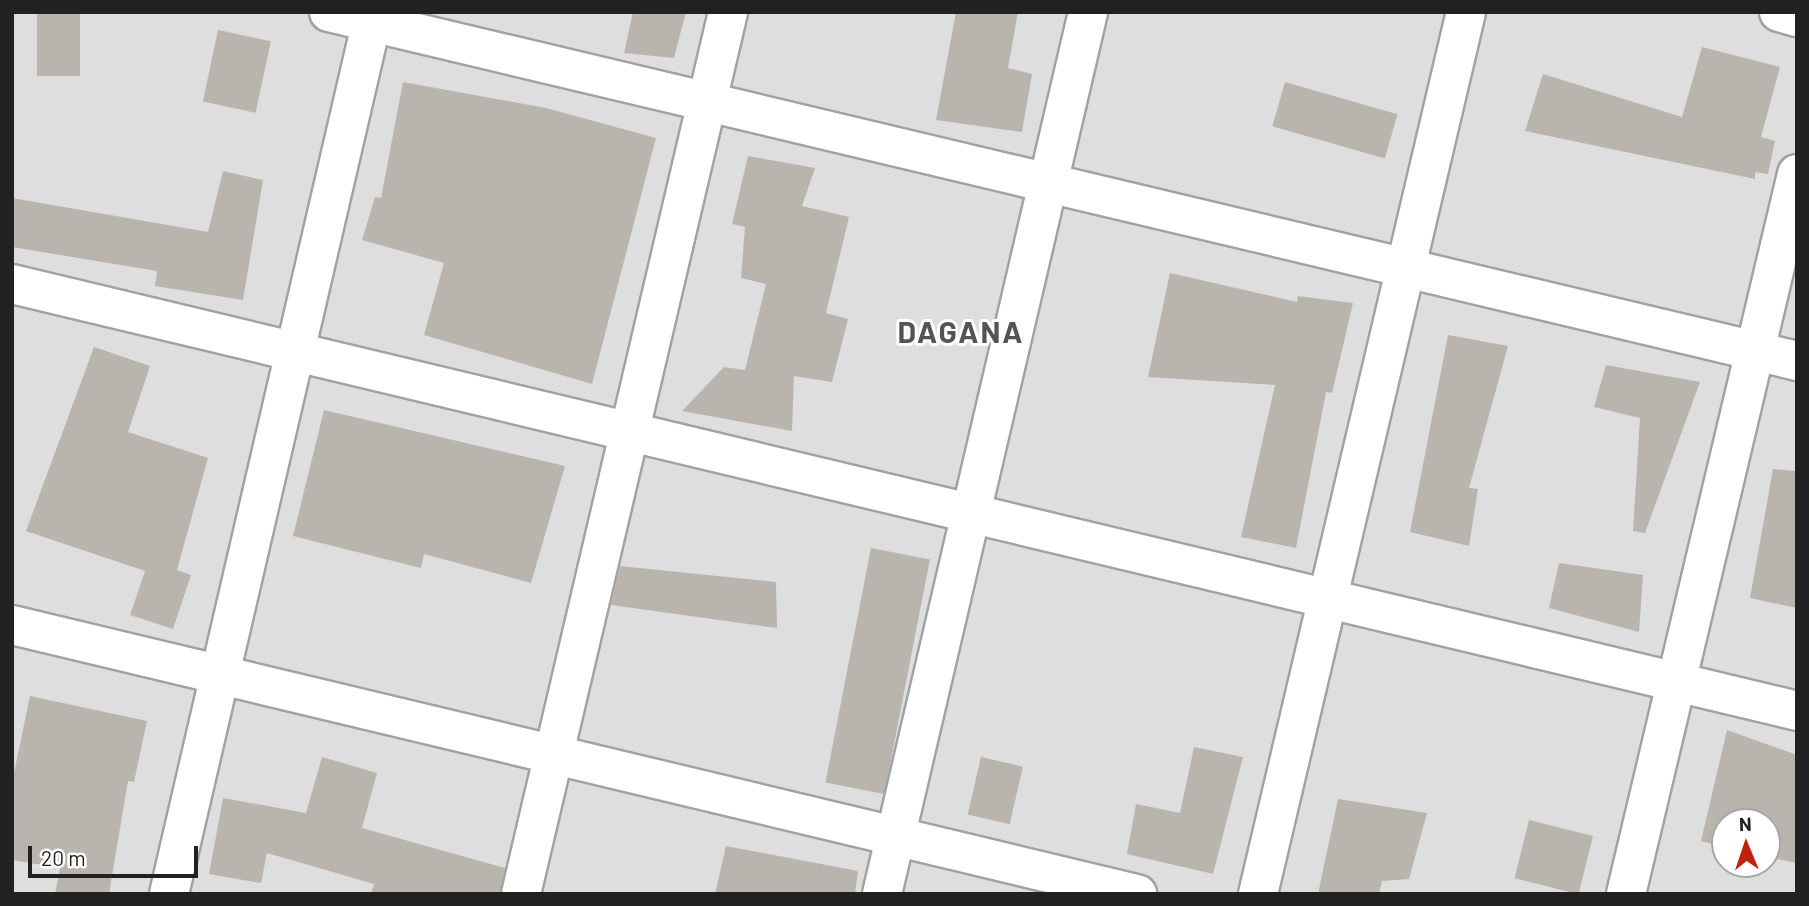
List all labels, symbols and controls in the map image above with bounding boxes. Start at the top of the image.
district label: DAGANA [898,313,1024,349]
north arrow [1711,808,1781,878]
text: N [1739,812,1752,835]
scale bar [32,832,201,876]
text: 20 m [41,845,86,870]

